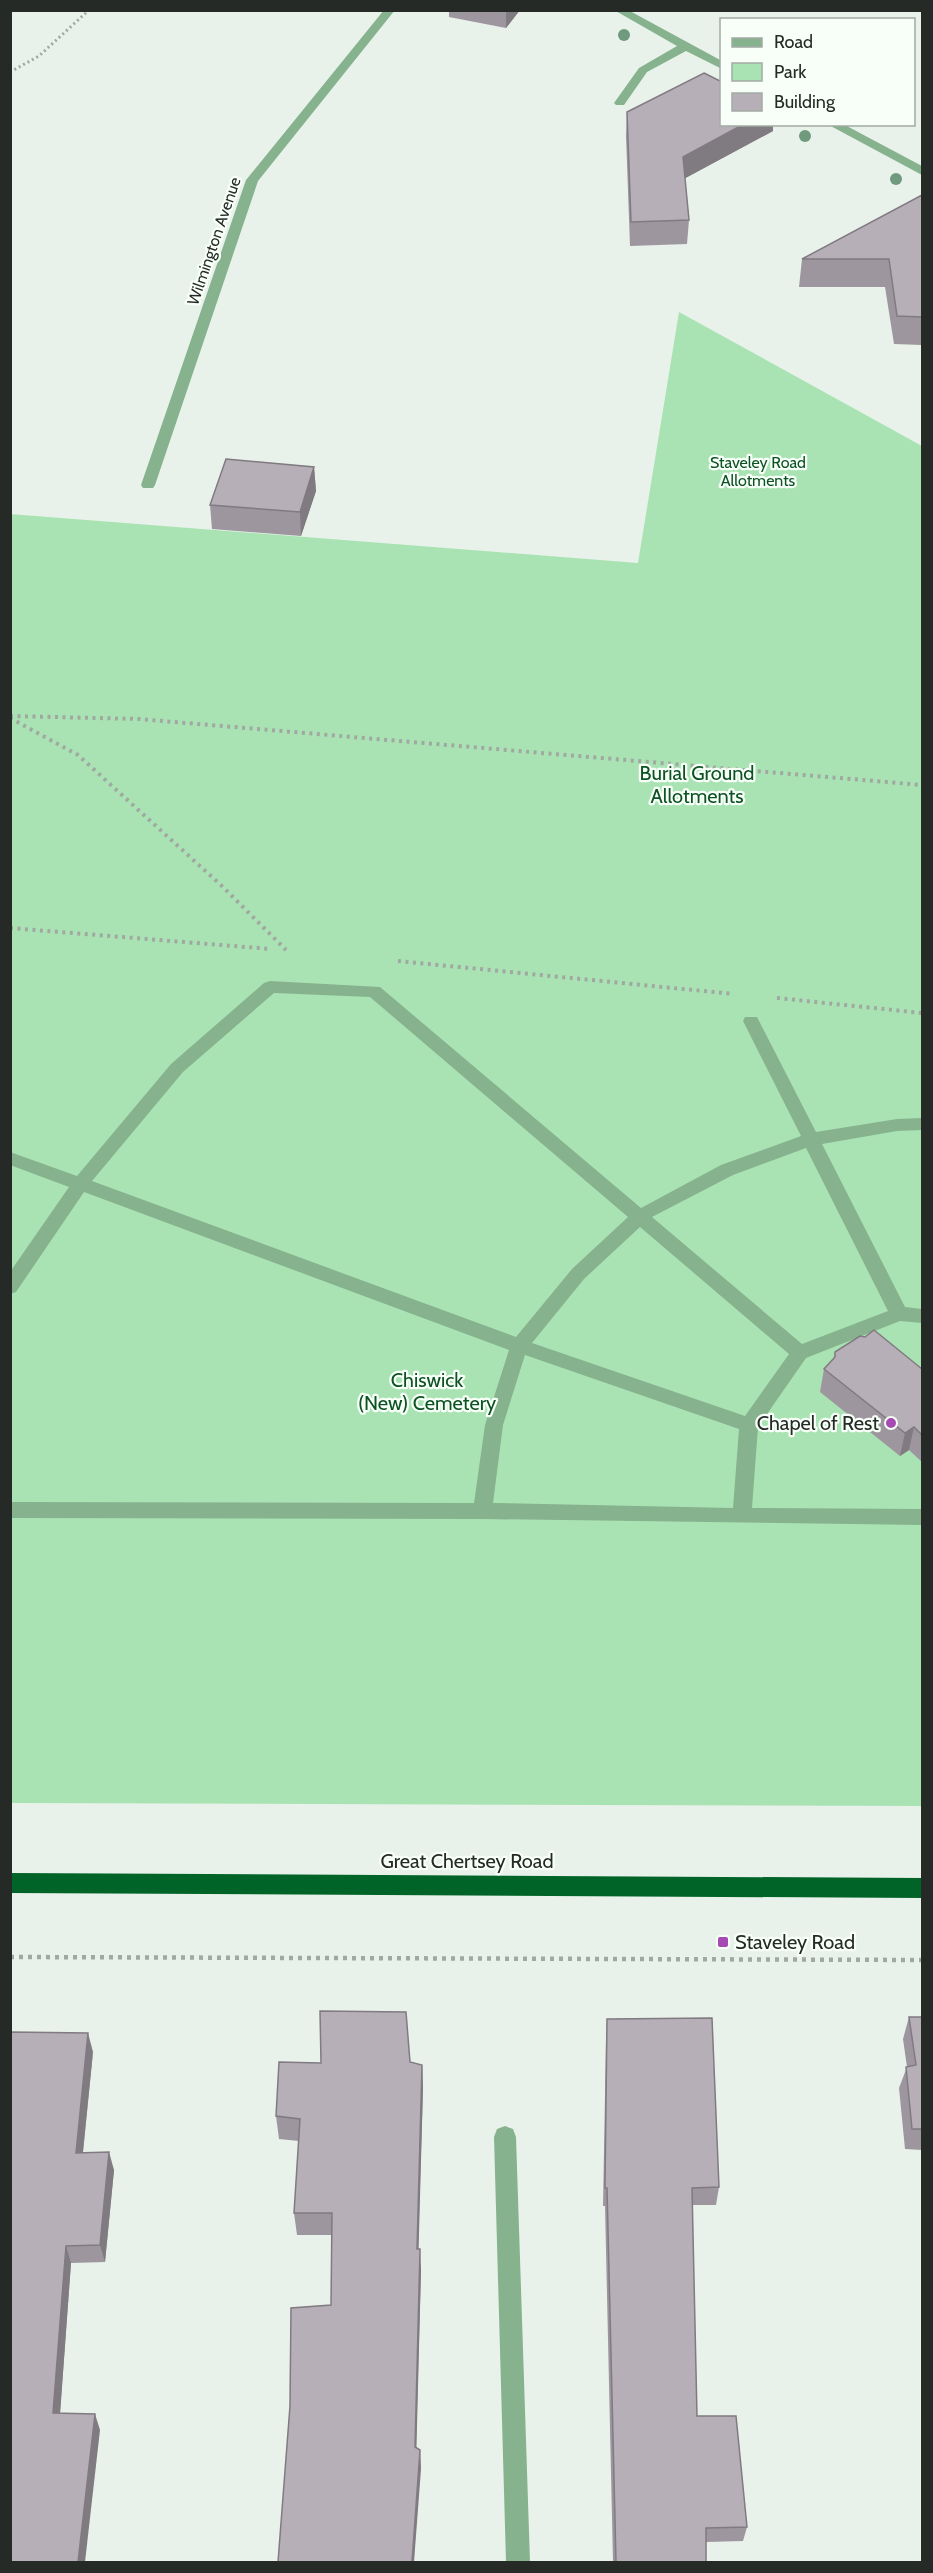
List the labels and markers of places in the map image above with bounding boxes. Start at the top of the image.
place label: Chapel of Rest [757,1411,879,1435]
marker: Chapel of Rest [884,1416,898,1430]
place label: Staveley Road [735,1930,855,1954]
marker: Staveley Road [716,1935,730,1949]

